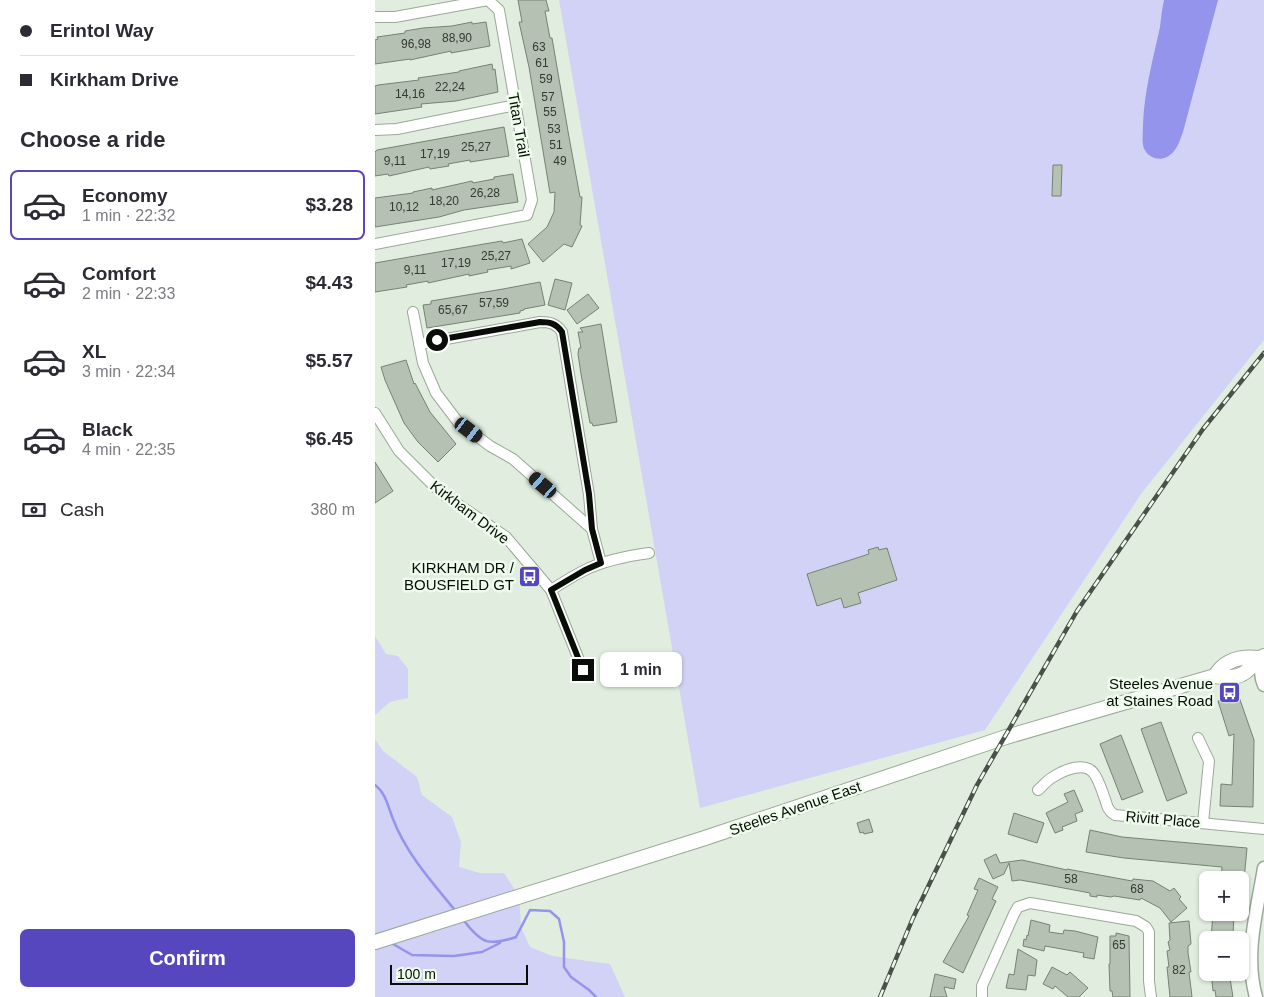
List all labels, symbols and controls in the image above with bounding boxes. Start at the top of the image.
text: Erintol Way [50,20,154,41]
house number: 88,90 [442,31,472,45]
house number: 96,98 [401,37,431,51]
house number: 63 [532,40,546,54]
house number: 61 [535,56,549,70]
text: Kirkham Drive [50,69,179,90]
house number: 59 [539,72,553,86]
house number: 22,24 [435,80,465,94]
house number: 14,16 [395,87,425,101]
house number: 57 [541,90,555,104]
street label: Titan Trail [505,91,533,159]
house number: 55 [543,105,557,119]
house number: 53 [547,122,561,136]
text: Choose a ride [20,127,165,152]
house number: 51 [549,138,563,152]
house number: 25,27 [461,140,491,154]
house number: 17,19 [420,147,450,161]
house number: 9,11 [384,154,407,168]
house number: 49 [553,154,567,168]
icon: car [22,183,67,228]
text: Economy [82,185,168,206]
house number: 26,28 [470,186,500,200]
text: $3.28 [305,194,353,215]
house number: 18,20 [429,194,459,208]
house number: 10,12 [389,200,419,214]
text: 1 min · 22:32 [82,207,175,224]
house number: 25,27 [481,249,511,263]
house number: 17,19 [441,256,471,270]
icon: car [22,261,67,306]
text: Comfort [82,263,156,284]
house number: 9,11 [404,263,427,277]
text: $4.43 [305,272,353,293]
text: 2 min · 22:33 [82,285,175,302]
house number: 57,59 [479,296,509,310]
house number: 65,67 [438,303,468,317]
route start [426,329,448,351]
icon: car [22,339,67,384]
text: XL [82,341,106,362]
text: $5.57 [305,350,353,371]
text: 3 min · 22:34 [82,363,175,380]
car [452,415,485,445]
icon: car [22,417,67,462]
text: Black [82,419,133,440]
text: $6.45 [305,428,353,449]
text: 4 min · 22:35 [82,441,175,458]
car [526,469,559,501]
street label: Kirkham Drive [427,477,513,547]
icon: cash [20,496,48,524]
text: Cash [60,499,104,520]
text: 380 m [311,501,355,518]
place label: KIRKHAM DR / BOUSFIELD GT [404,559,515,593]
bus stop icon: KIRKHAM DR / BOUSFIELD GT [518,564,542,588]
callout: 1 min [601,652,683,688]
route end [572,659,594,681]
text: 1 min [620,661,662,678]
place label: Steeles Avenue at Staines Road [1106,675,1213,709]
bus stop icon: Steeles Avenue at Staines Road [1217,680,1241,704]
street label: Steeles Avenue East [727,777,864,839]
street label: Rivitt Place [1125,807,1201,831]
map controls [1199,871,1249,981]
button: + [1199,871,1249,921]
house number: 58 [1064,872,1078,886]
house number: 68 [1130,882,1144,896]
button: Confirm [20,929,355,987]
button: − [1199,931,1249,981]
house number: 65 [1112,938,1126,952]
scale bar [390,962,527,985]
house number: 82 [1172,963,1186,977]
text: 100 m [397,966,436,982]

